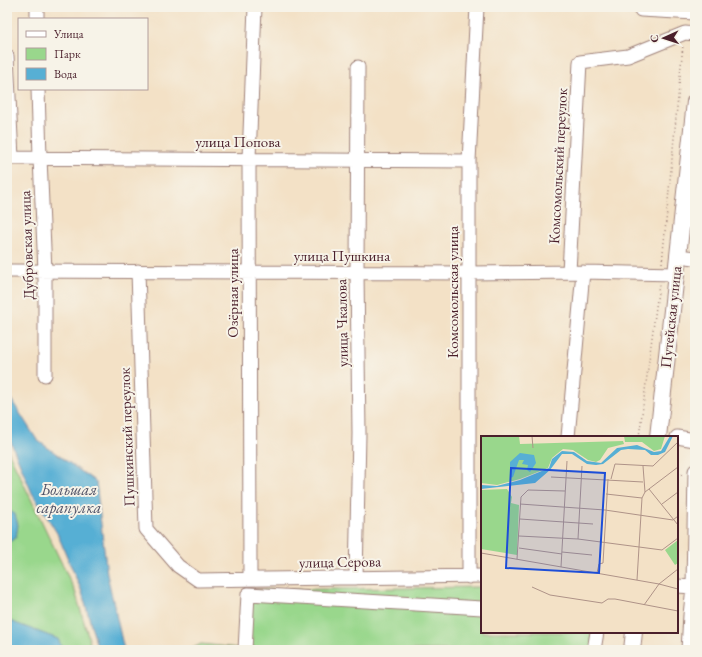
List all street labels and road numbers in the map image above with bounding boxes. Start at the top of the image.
street label: Комсомольский переулок [544,88,571,244]
street label: улица Попова [195,132,281,151]
street label: Дубровская улица [15,190,38,300]
street label: Комсомольская улица [443,226,462,358]
street label: улица Пушкина [294,246,390,265]
street label: Озёрная улица [223,248,242,338]
street label: Путейская улица [656,265,685,369]
street label: улица Чкалова [331,279,352,367]
street label: Пушкинский переулок [115,367,138,507]
street label: улица Серова [299,551,381,572]

